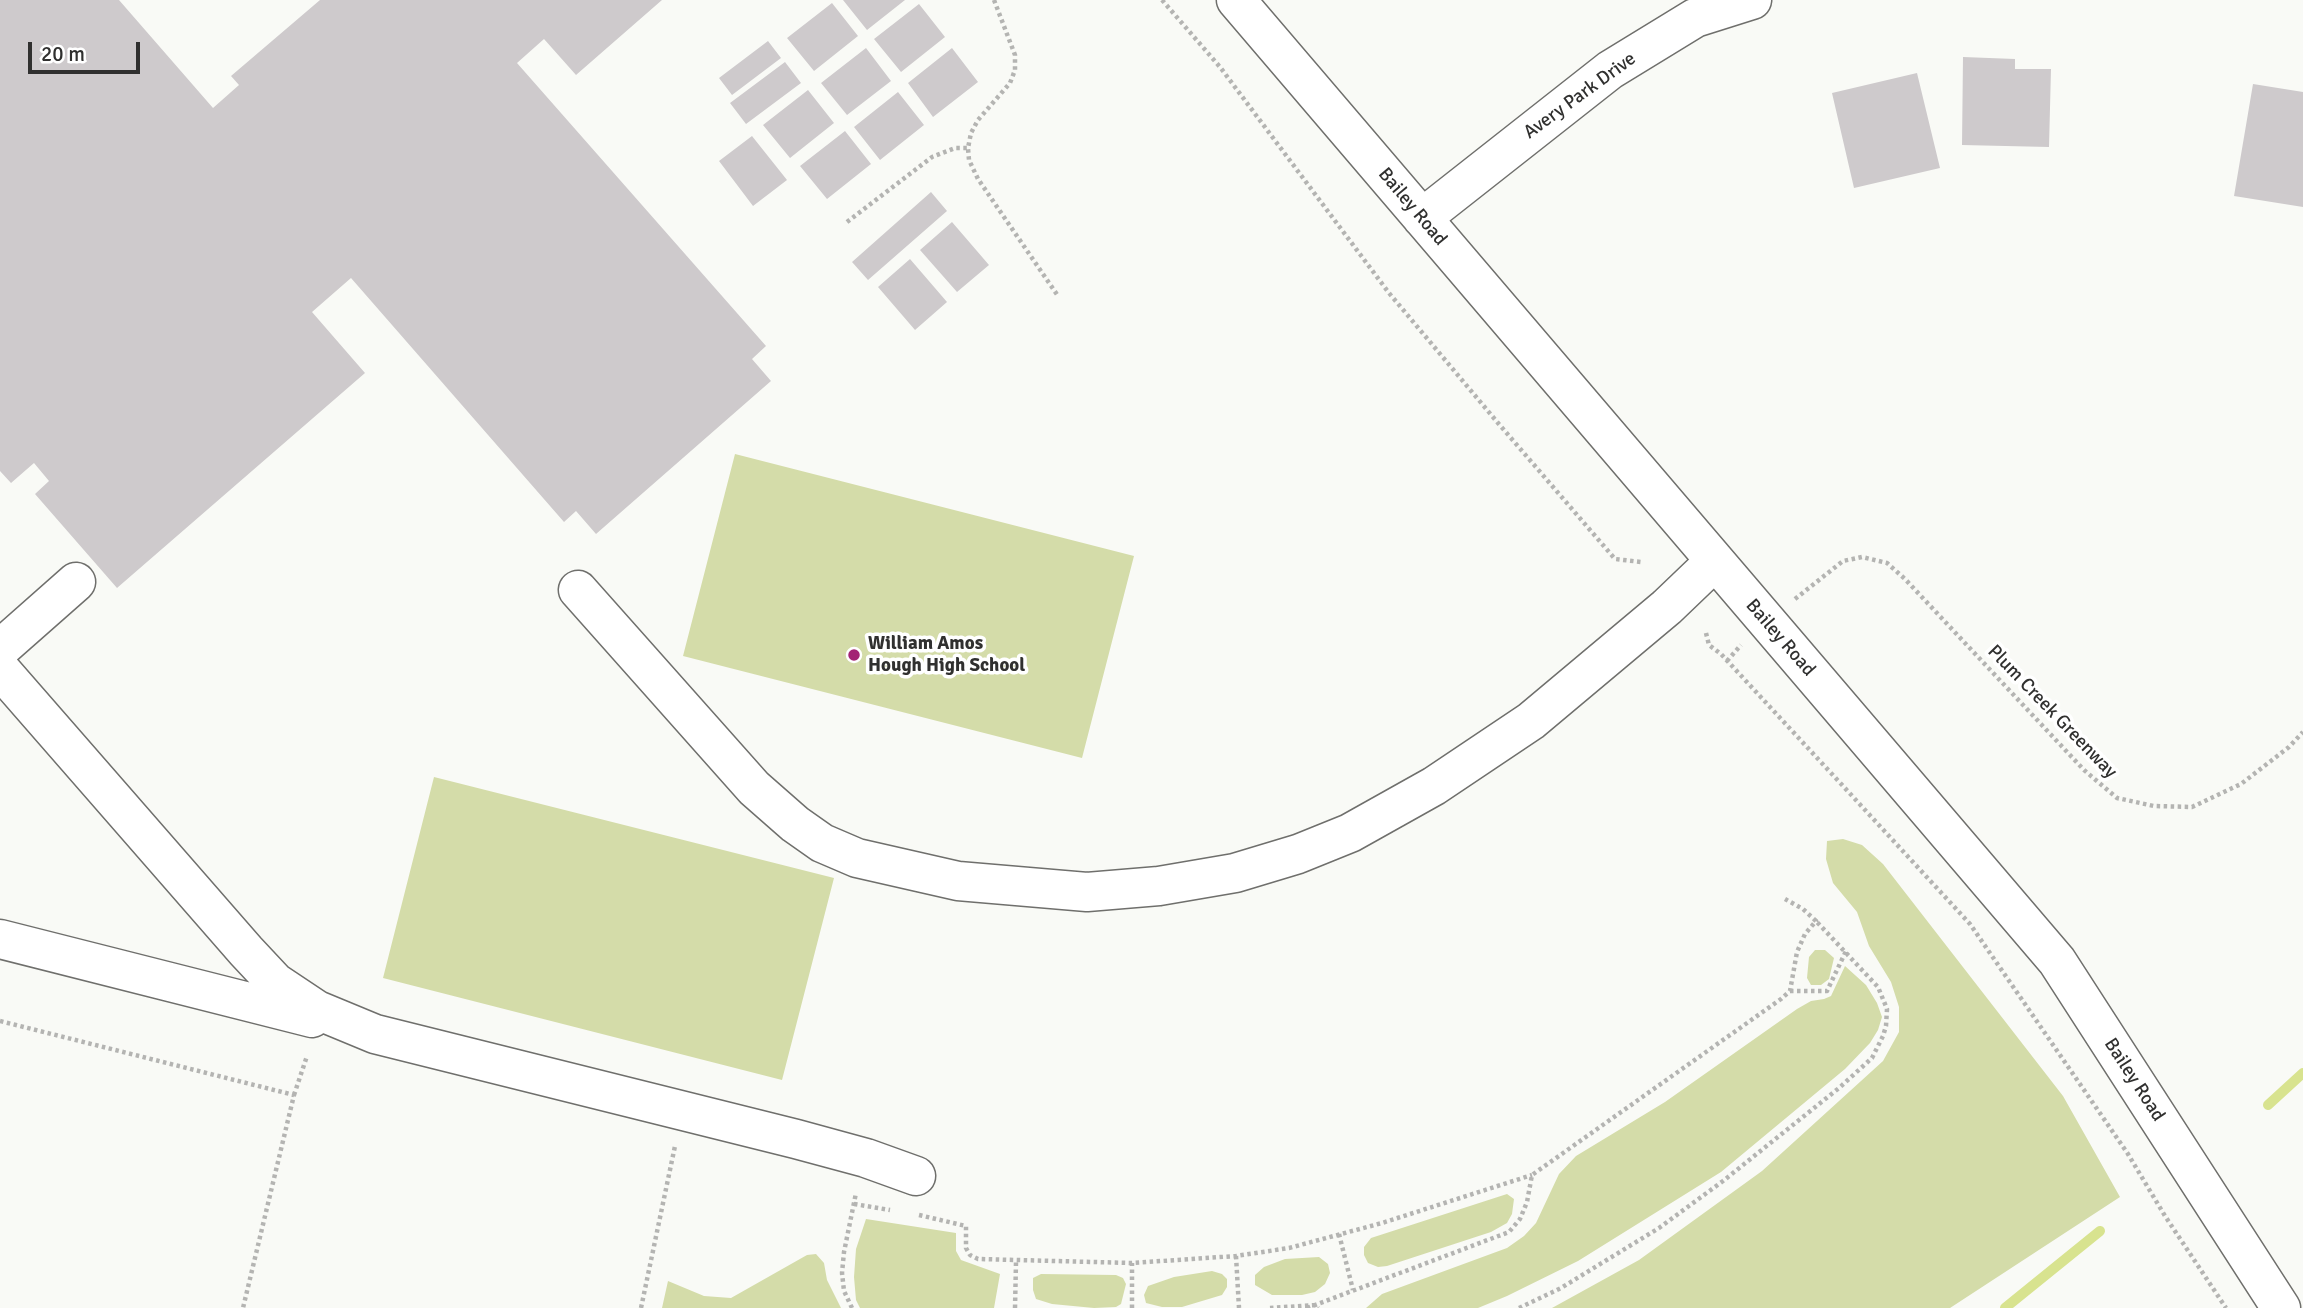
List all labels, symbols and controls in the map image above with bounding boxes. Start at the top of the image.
scale bar [32,28,144,72]
text: 20 m [41,41,85,67]
street label: Avery Park Drive [1520,48,1640,144]
street label: Bailey Road [1373,163,1451,251]
street label: Bailey Road [1740,595,1820,681]
place label: William Amos Hough High School [868,633,1025,677]
street label: Plum Creek Greenway [1983,641,2121,783]
marker: William Amos Hough High School [846,647,862,663]
street label: Bailey Road [2099,1034,2169,1126]

